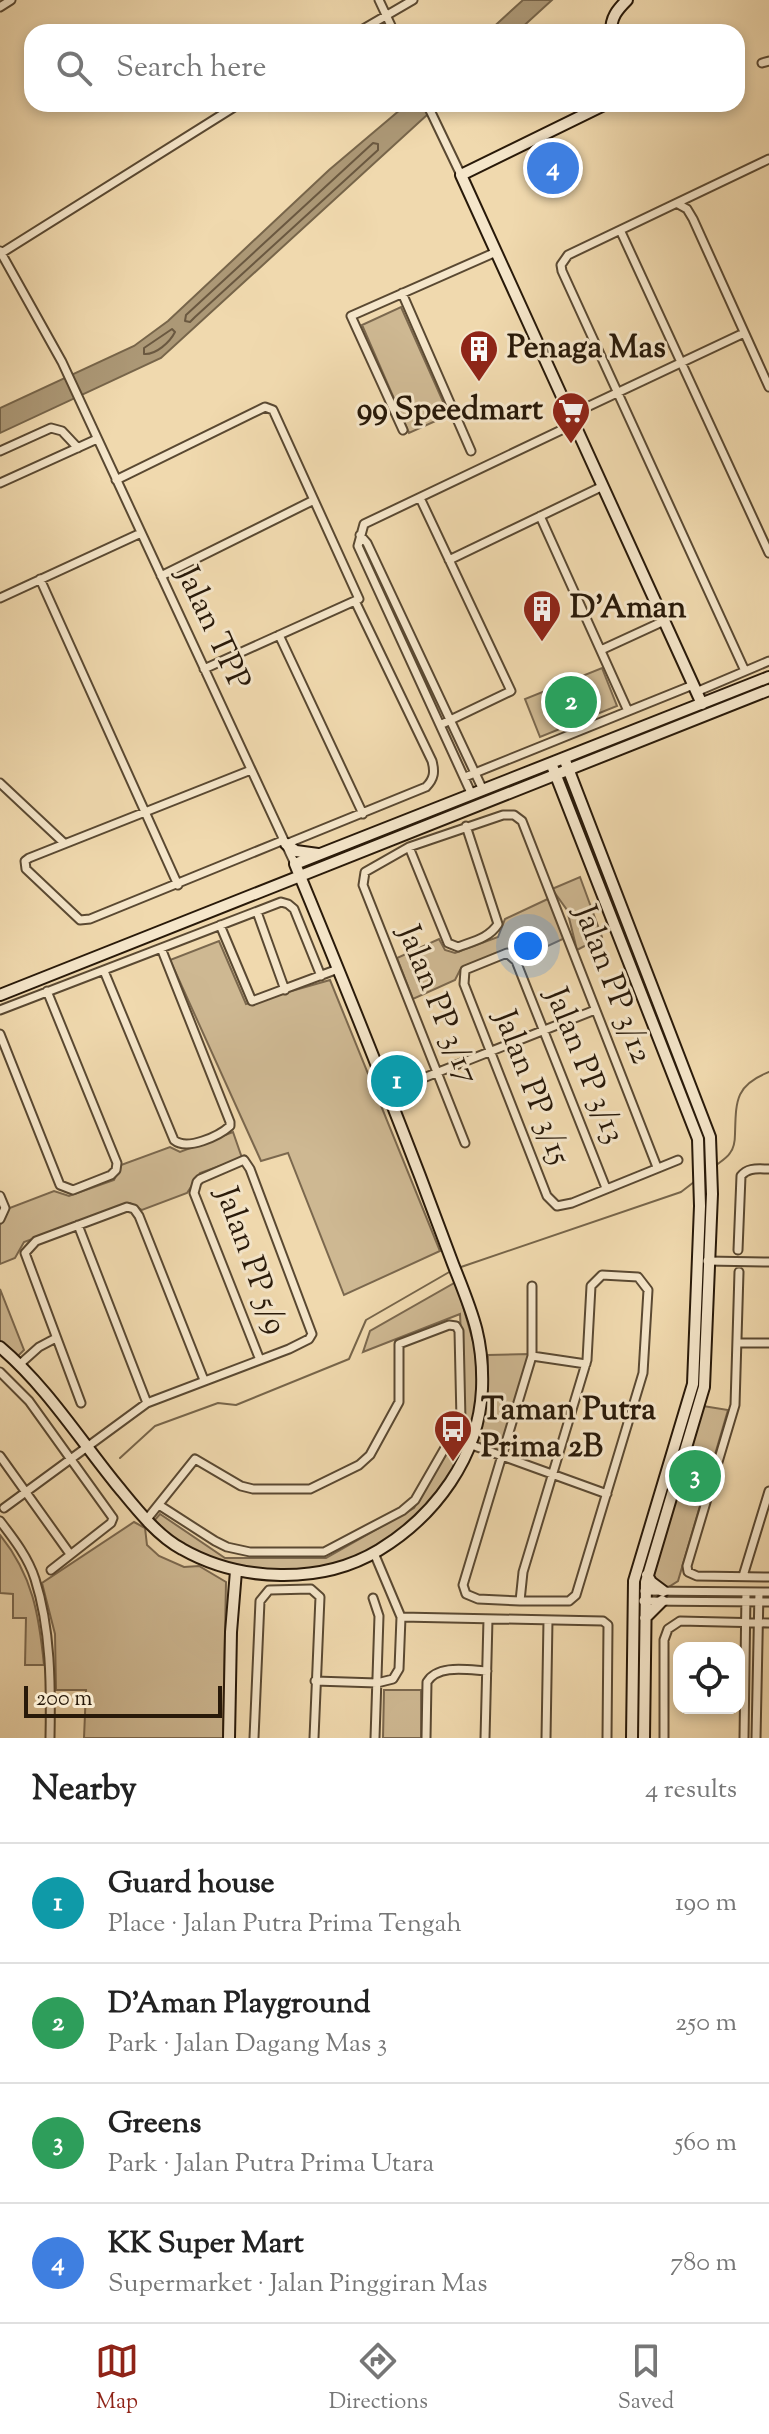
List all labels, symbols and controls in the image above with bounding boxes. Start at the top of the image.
search box [24,24,745,112]
icon: search [52,46,96,90]
text: Search here [116,47,266,90]
pin: 4 [527,138,579,198]
place label: Penaga Mas [507,326,666,372]
building icon: Penaga Mas [458,328,500,383]
place label: 99 Speedmart [357,388,543,434]
supermarket icon: 99 Speedmart [550,390,592,445]
street label: Jalan TPP [162,558,261,699]
place label: D'Aman [570,586,686,632]
building icon: D'Aman [521,588,563,643]
pin: 2 [545,672,597,732]
street label: Jalan PP 3/12 [560,897,663,1071]
street label: Jalan PP 3/17 [388,920,486,1090]
your location [508,926,548,966]
street label: Jalan PP 3/13 [531,979,636,1151]
street label: Jalan PP 3/15 [480,1002,582,1172]
pin: 1 [371,1051,423,1111]
street label: Jalan PP 5/9 [201,1179,298,1341]
place label: Taman Putra Prima 2B [481,1388,656,1471]
bus stop icon: Taman Putra Prima 2B [432,1408,474,1463]
pin: 3 [669,1446,721,1506]
map controls [673,1642,745,1714]
button: locate [673,1642,745,1714]
scale bar [24,1682,222,1718]
text: 200 m [36,1684,92,1716]
text: Nearby [32,1766,137,1815]
text: 4 results [645,1772,737,1809]
text: Guard house [108,1863,275,1906]
text: 1 [54,1885,62,1922]
text: 190 m [675,1885,737,1922]
text: Place · Jalan Putra Prima Tengah [108,1906,462,1943]
text: D'Aman Playground [108,1983,370,2026]
text: 2 [52,2005,64,2042]
text: 250 m [675,2005,737,2042]
text: Park · Jalan Dagang Mas 3 [108,2026,387,2063]
text: Greens [108,2103,201,2146]
text: 3 [53,2125,63,2162]
text: 560 m [674,2125,737,2162]
text: Park · Jalan Putra Prima Utara [108,2146,434,2183]
text: KK Super Mart [108,2223,304,2266]
text: 4 [51,2245,65,2282]
text: 780 m [670,2245,737,2282]
text: Supermarket · Jalan Pinggiran Mas [108,2266,487,2303]
tab: Map [95,2339,139,2419]
tab: Directions [329,2339,428,2419]
tab: Saved [618,2339,674,2419]

